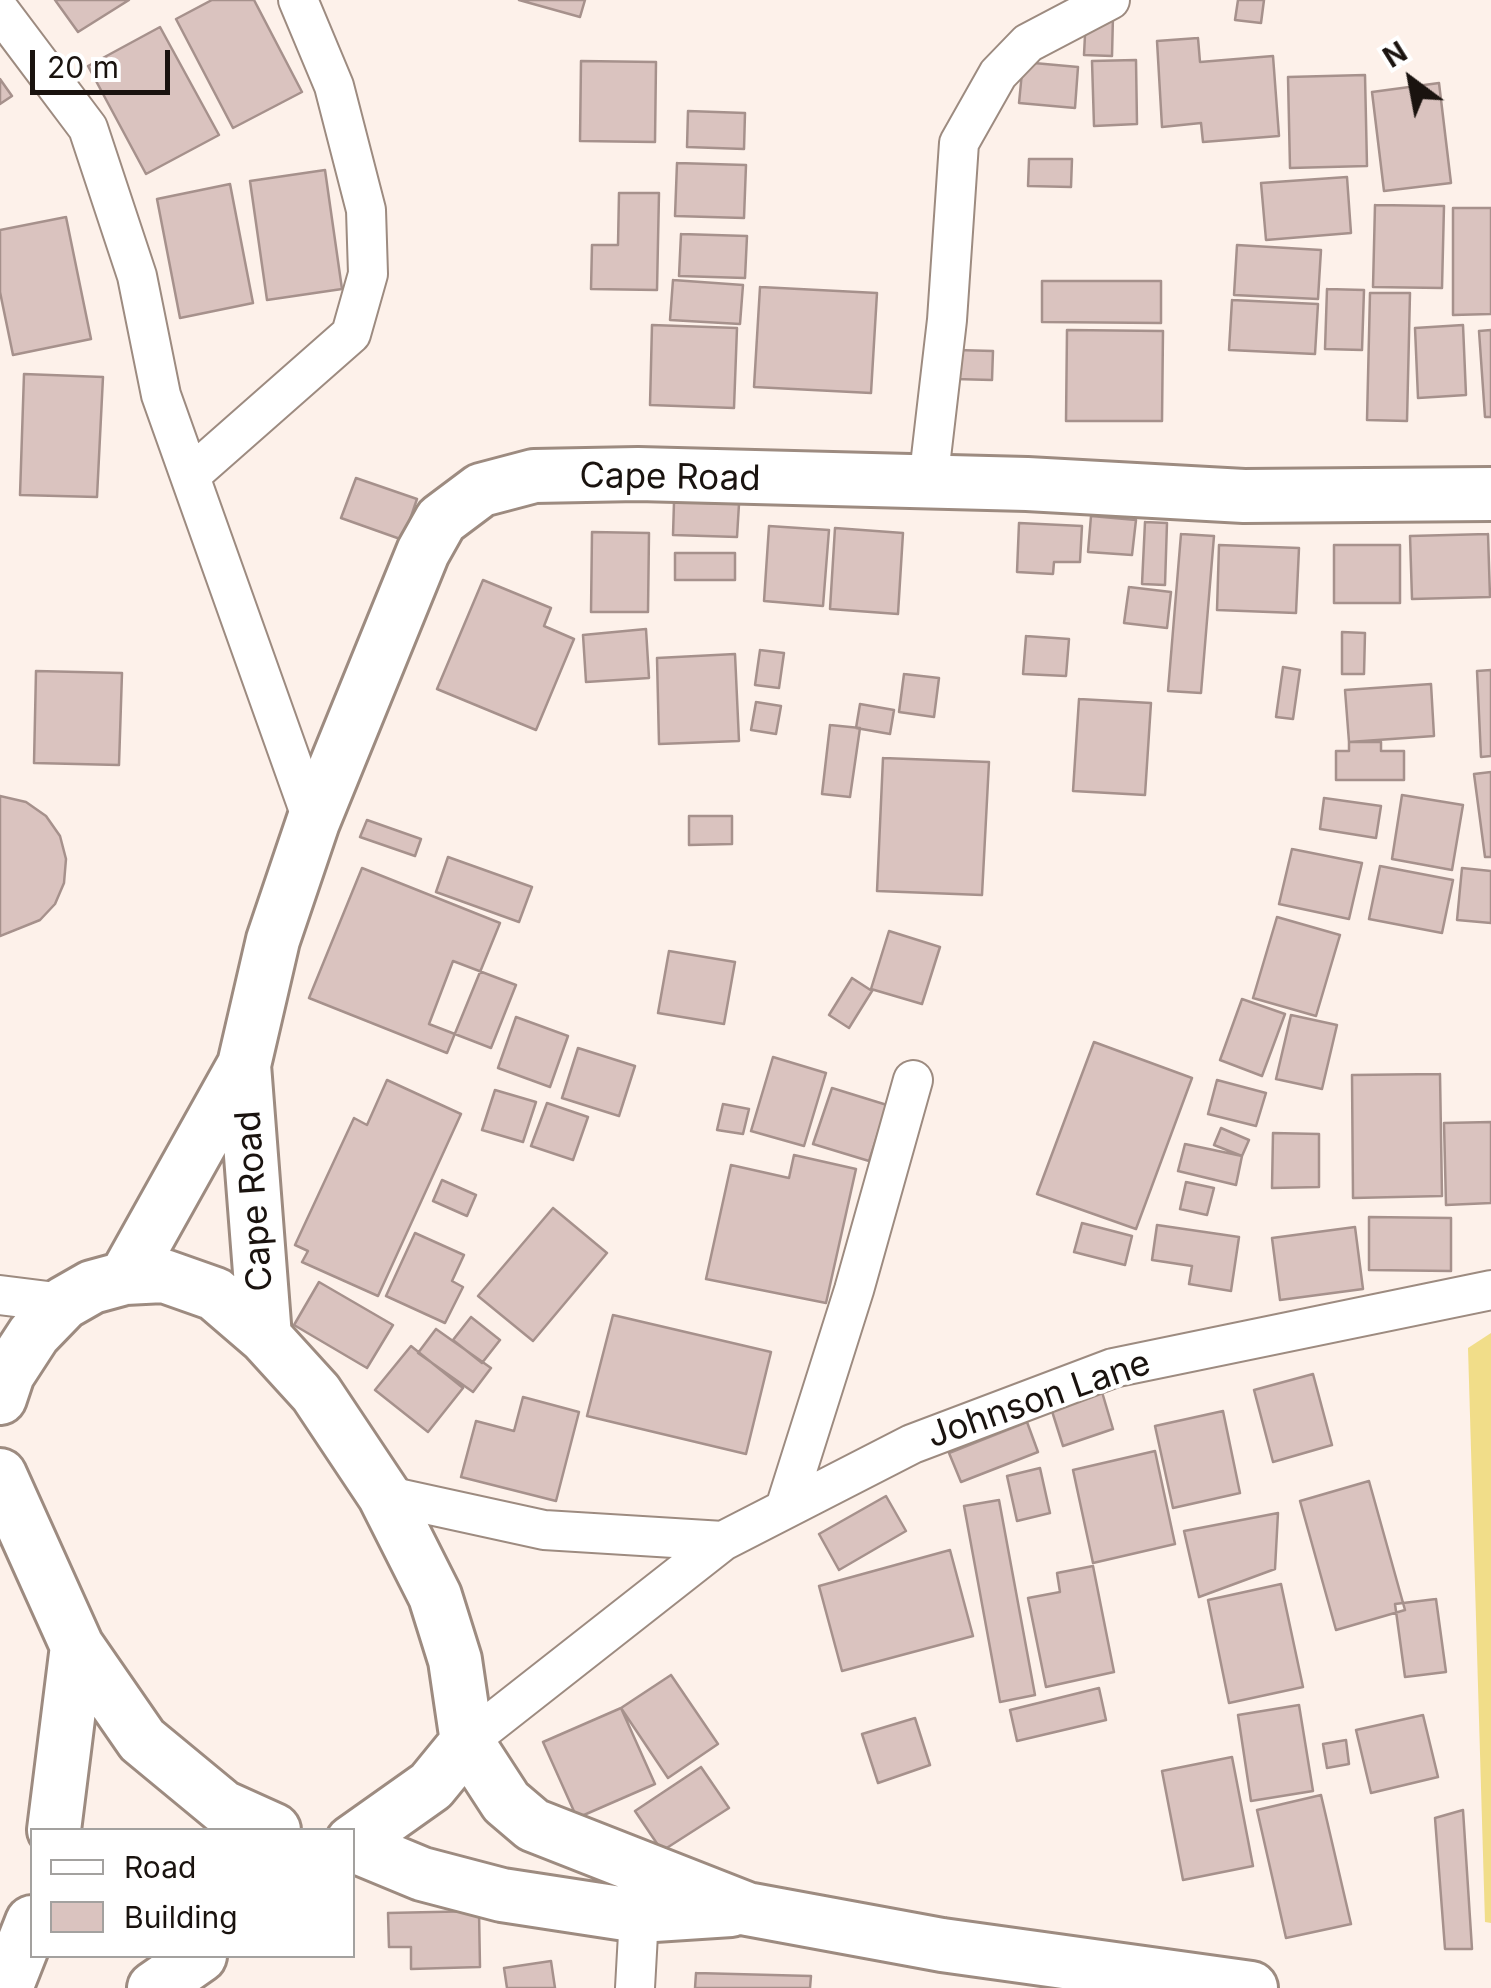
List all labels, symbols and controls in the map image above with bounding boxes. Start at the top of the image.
scale bar [35,30,175,92]
north arrow [1361,30,1461,130]
text: N [1377,34,1413,75]
text: 20 m [47,49,119,85]
street label: Cape Road [579,455,761,501]
street label: Cape Road [228,1109,282,1293]
street label: Johnson Lane [922,1342,1156,1458]
legend [30,1828,355,1958]
text: Road [124,1849,196,1885]
text: Building [124,1899,238,1935]

